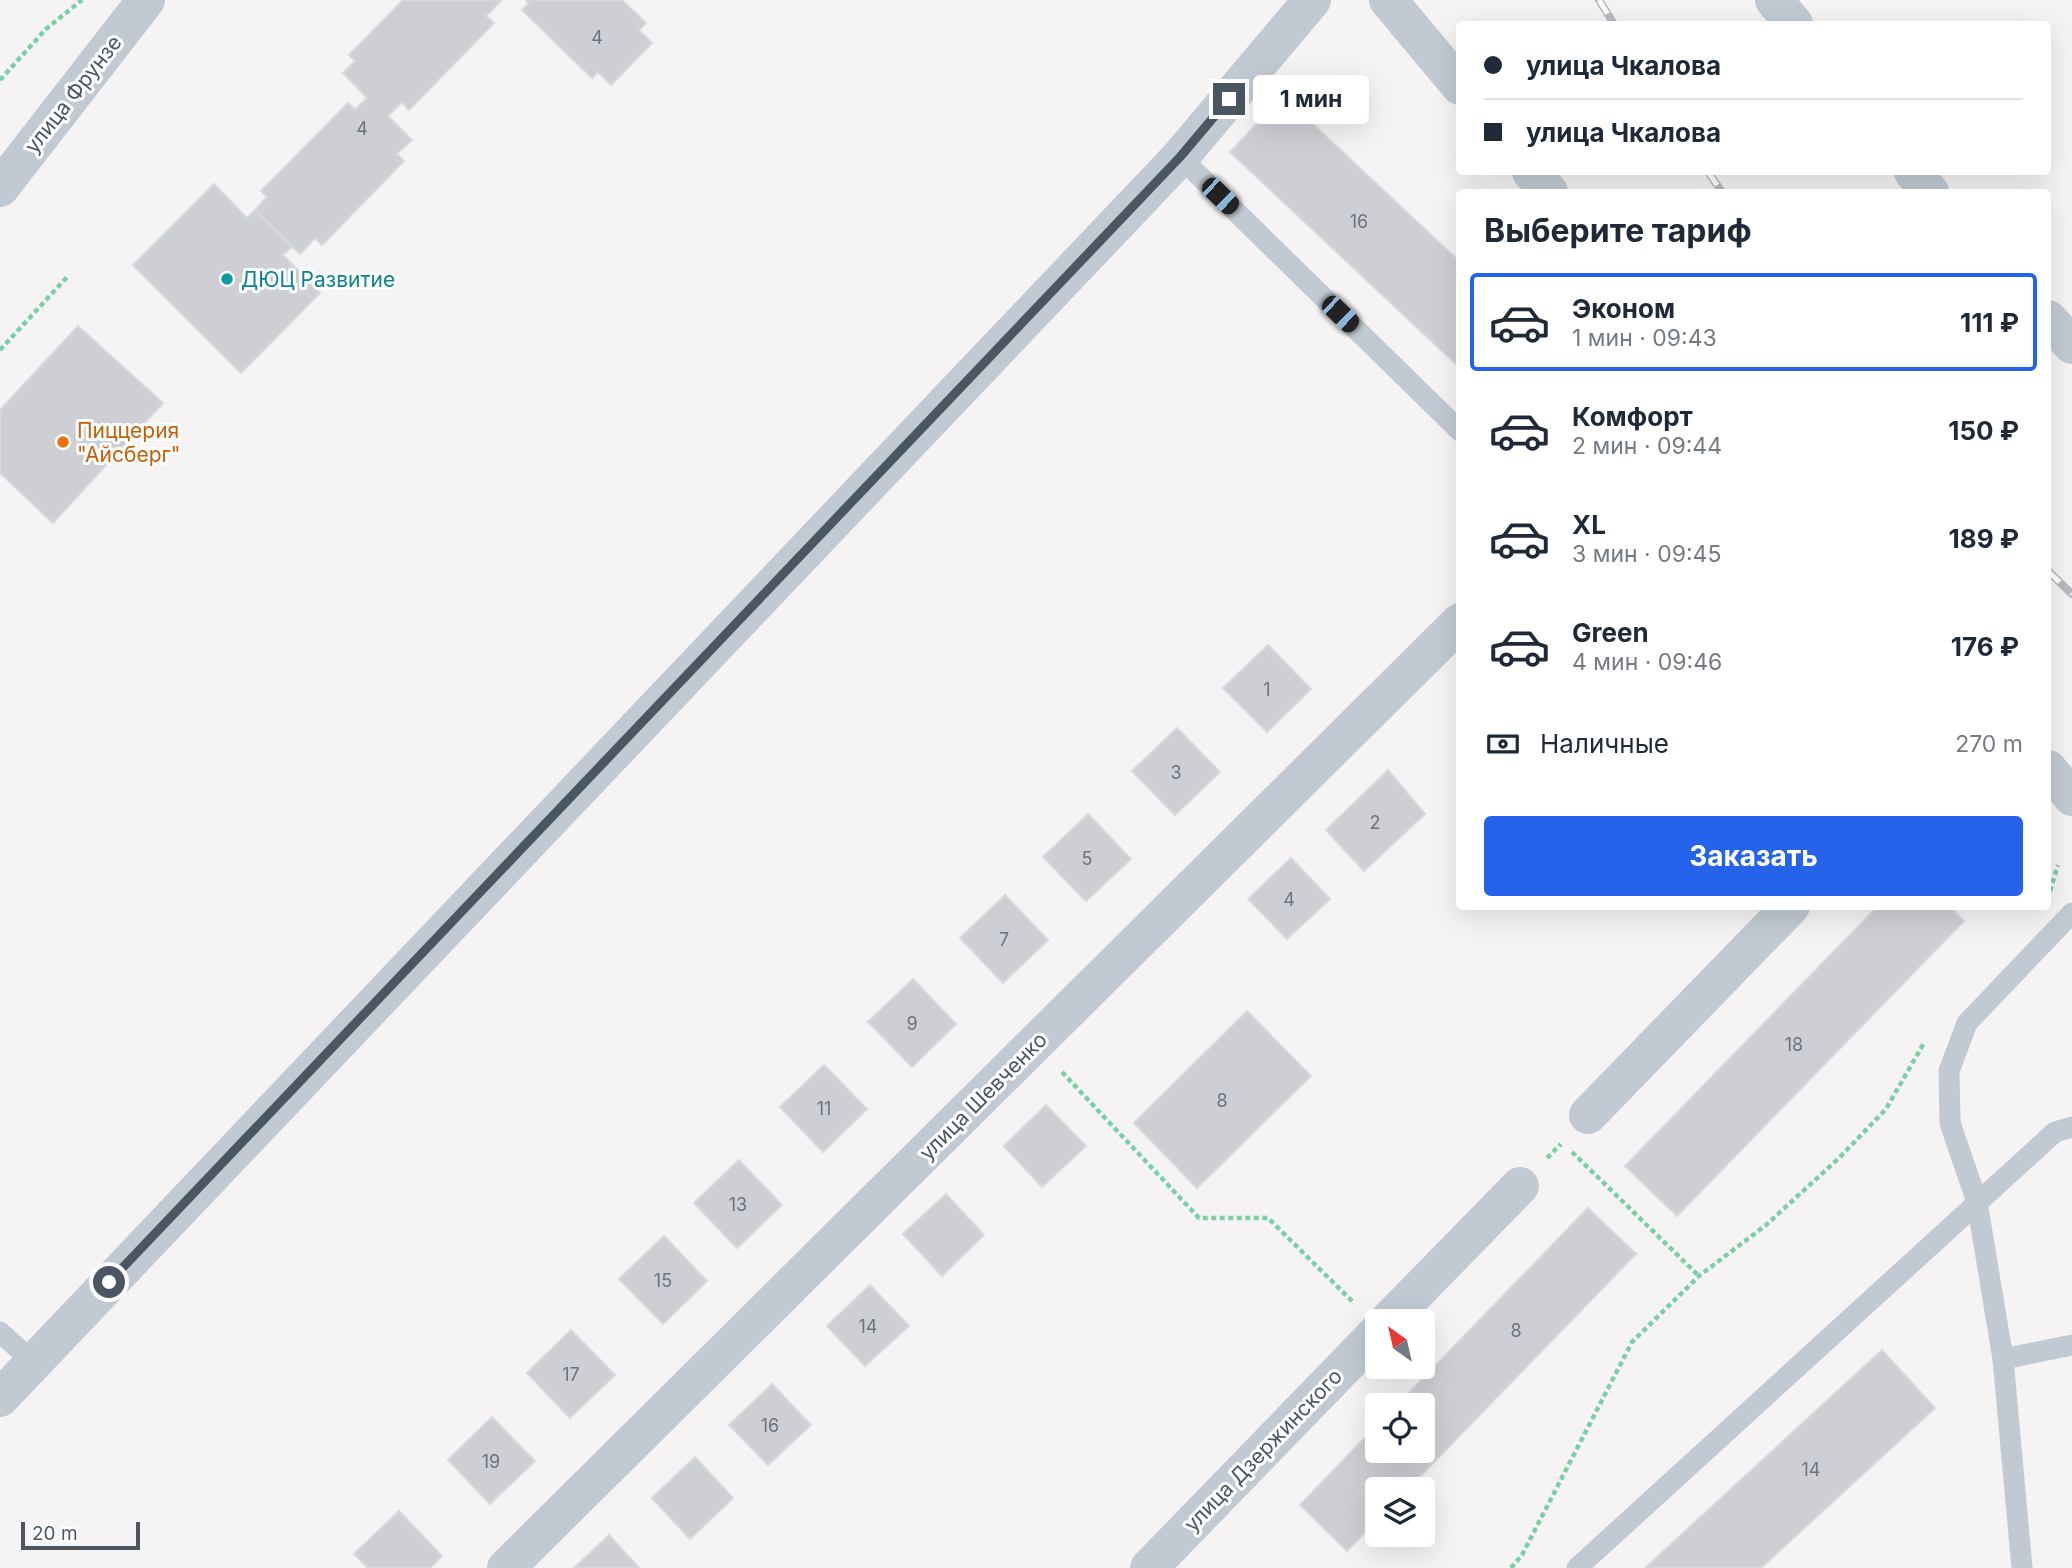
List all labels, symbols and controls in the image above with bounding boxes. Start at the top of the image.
house number: 4 [591,27,603,48]
street label: улица Фрунзе [19,30,127,158]
text: улица Чкалова [1526,50,1721,81]
callout: 1 мин [1254,74,1369,124]
route end [1213,83,1245,115]
text: 1 мин [1280,85,1342,113]
text: улица Чкалова [1526,117,1721,148]
house number: 4 [356,118,368,139]
car [1198,174,1243,218]
house number: 16 [1350,211,1368,232]
text: Выберите тариф [1484,211,1752,250]
place label: ДЮЦ Развитие [241,267,395,292]
marker: ДЮЦ Развитие [219,271,235,287]
icon: car [1488,291,1551,354]
car [1318,292,1363,336]
text: Эконом [1572,293,1675,324]
text: 111 ₽ [1960,307,2019,338]
text: 1 мин · 09:43 [1572,324,1717,352]
icon: car [1488,399,1551,462]
text: Комфорт [1572,401,1693,432]
text: 150 ₽ [1948,415,2019,446]
place label: Пиццерия "Айсберг" [77,418,181,467]
text: 2 мин · 09:44 [1572,432,1722,460]
marker: Пиццерия "Айсберг" [55,434,71,450]
icon: car [1488,507,1551,570]
text: XL [1572,509,1606,540]
text: 189 ₽ [1949,523,2019,554]
text: 3 мин · 09:45 [1572,540,1721,568]
icon: car [1488,615,1551,678]
text: Green [1572,617,1649,648]
text: 176 ₽ [1951,631,2019,662]
text: 4 мин · 09:46 [1572,648,1722,676]
house number: 1 [1263,679,1271,700]
icon: cash [1484,725,1522,763]
text: Наличные [1540,728,1669,759]
text: 270 m [1955,730,2023,758]
house number: 3 [1170,762,1182,783]
house number: 2 [1370,812,1380,833]
button: Заказать [1484,816,2023,896]
house number: 5 [1082,848,1092,869]
house number: 4 [1283,889,1295,910]
house number: 7 [999,929,1009,950]
house number: 9 [906,1013,918,1034]
street label: улица Шевченко [914,1027,1052,1165]
house number: 18 [1785,1034,1803,1055]
house number: 8 [1216,1090,1228,1111]
house number: 11 [817,1098,831,1119]
house number: 13 [729,1194,747,1215]
route start [93,1266,125,1298]
house number: 15 [654,1270,672,1291]
north arrow [1365,1309,1435,1379]
map controls [1365,1309,1435,1547]
house number: 14 [859,1316,877,1337]
house number: 8 [1510,1320,1522,1341]
street label: улица Дзержинского [1179,1363,1347,1537]
house number: 17 [562,1364,580,1385]
button: locate [1365,1393,1435,1463]
house number: 16 [761,1415,779,1436]
house number: 19 [482,1451,500,1472]
house number: 14 [1802,1459,1820,1480]
button: layers [1365,1477,1435,1547]
scale bar [21,1519,140,1551]
text: 20 m [32,1522,78,1545]

